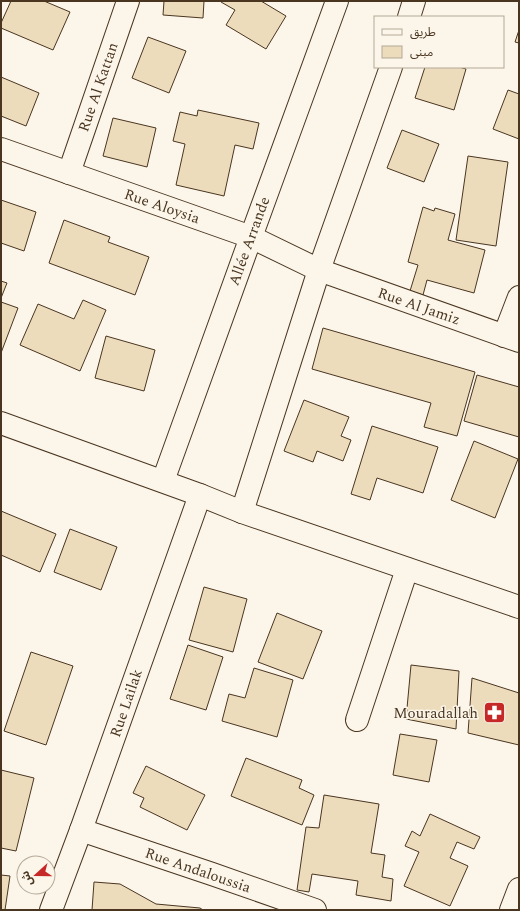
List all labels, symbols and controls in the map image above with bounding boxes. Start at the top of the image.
legend [374,16,504,68]
text: طريق [410,23,436,42]
street label: Rue Al Kattan [72,39,125,135]
text: مبنى [410,43,433,62]
street label: Rue Aloysia [121,183,203,230]
street label: Allée Arrande [223,193,276,289]
street label: Rue Al Jamiz [374,282,463,331]
street label: Rue Lailak [104,666,149,740]
pharmacy icon: Mouradallah [481,700,507,726]
place label: Mouradallah [393,702,478,725]
street label: Rue Andaloussia [142,842,255,900]
north arrow [16,855,56,895]
text: ش [16,868,38,888]

